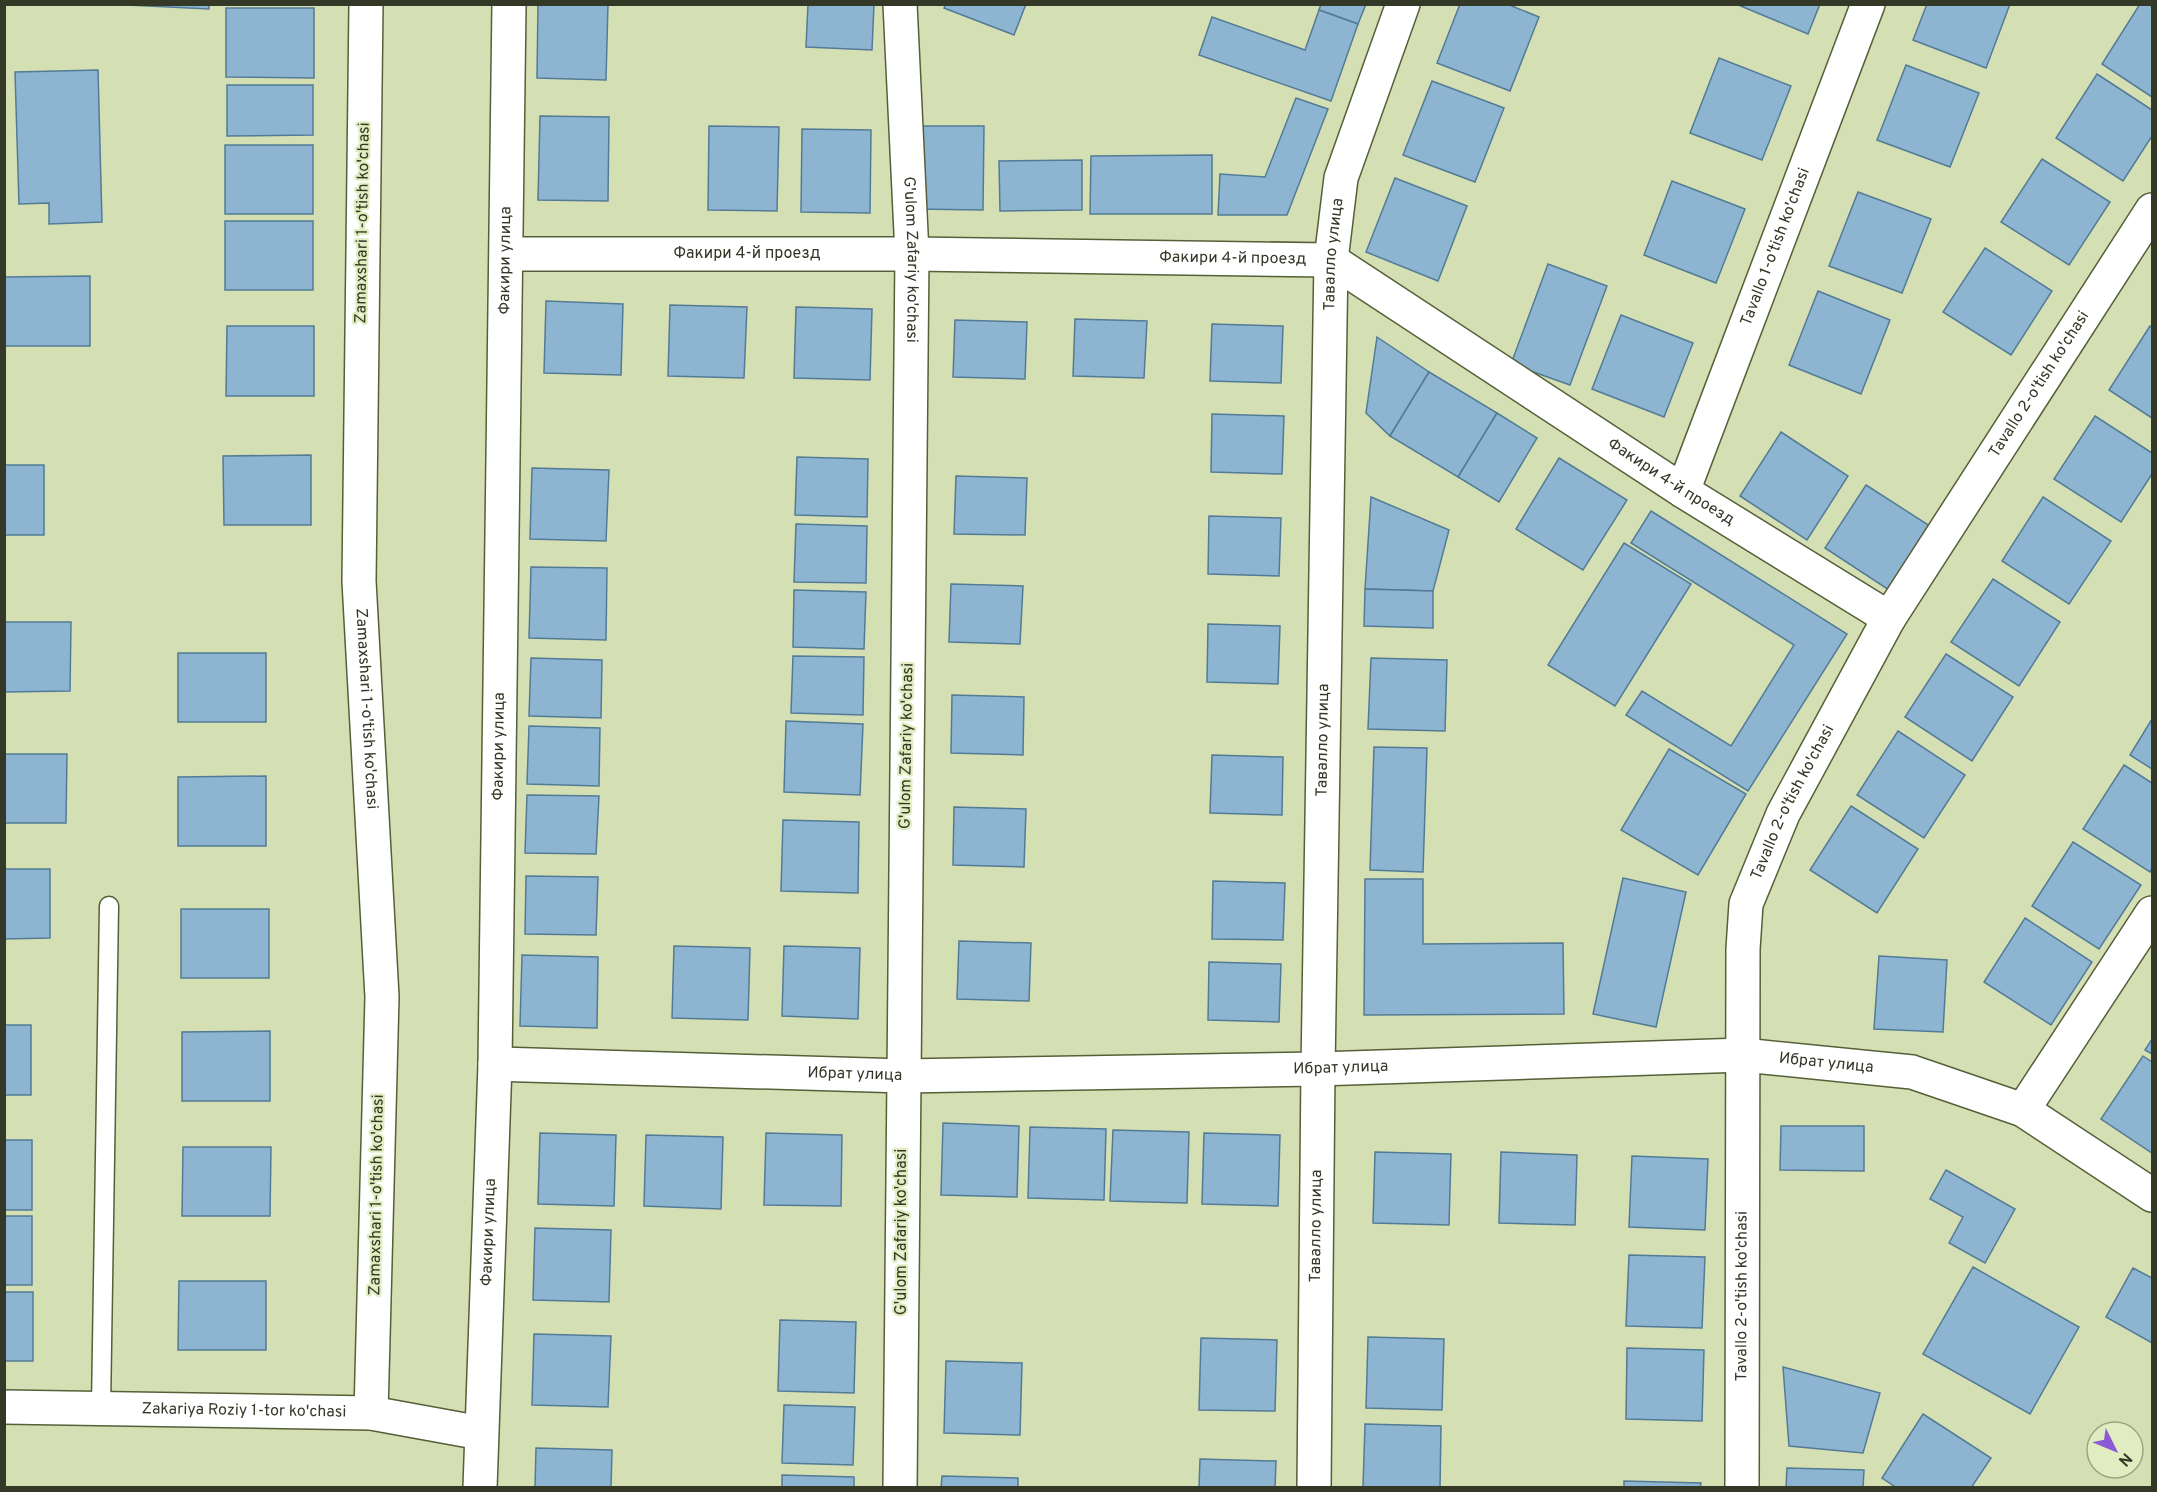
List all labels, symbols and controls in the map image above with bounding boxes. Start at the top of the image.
street label: Zamaxshari 1-o'tish ko'chasi [351,122,375,324]
street label: Tavallo 1-o'tish ko'chasi [1737,165,1815,329]
street label: G'ulom Zafariy ko'chasi [898,176,922,343]
street label: Тавалло улица [1320,197,1348,311]
street label: Факири улица [495,206,516,315]
street label: Факири 4-й проезд [673,244,821,264]
street label: Факири 4-й проезд [1159,248,1307,270]
street label: Tavallo 2-o'tish ko'chasi [1985,308,2094,462]
street label: Факири 4-й проезд [1603,434,1738,530]
street label: Zamaxshari 1-o'tish ko'chasi [351,608,382,810]
street label: G'ulom Zafariy ko'chasi [896,663,918,829]
street label: Тавалло улица [1312,683,1334,797]
street label: Факири улица [488,692,510,800]
street label: Tavallo 2-o'tish ko'chasi [1747,721,1839,883]
street label: Ибрат улица [1778,1049,1874,1078]
street label: Ибрат улица [1293,1057,1389,1079]
street label: Ибрат улица [807,1063,903,1086]
street label: Zamaxshari 1-o'tish ko'chasi [365,1094,389,1296]
street label: G'ulom Zafariy ko'chasi [892,1149,912,1315]
street label: Тавалло улица [1306,1169,1327,1283]
street label: Факири улица [477,1178,501,1287]
street label: Tavallo 2-o'tish ko'chasi [1732,1211,1753,1381]
street label: Zakariya Roziy 1-tor ko'chasi [141,1399,347,1423]
north arrow [2085,1420,2145,1480]
text: N [2113,1448,2136,1470]

